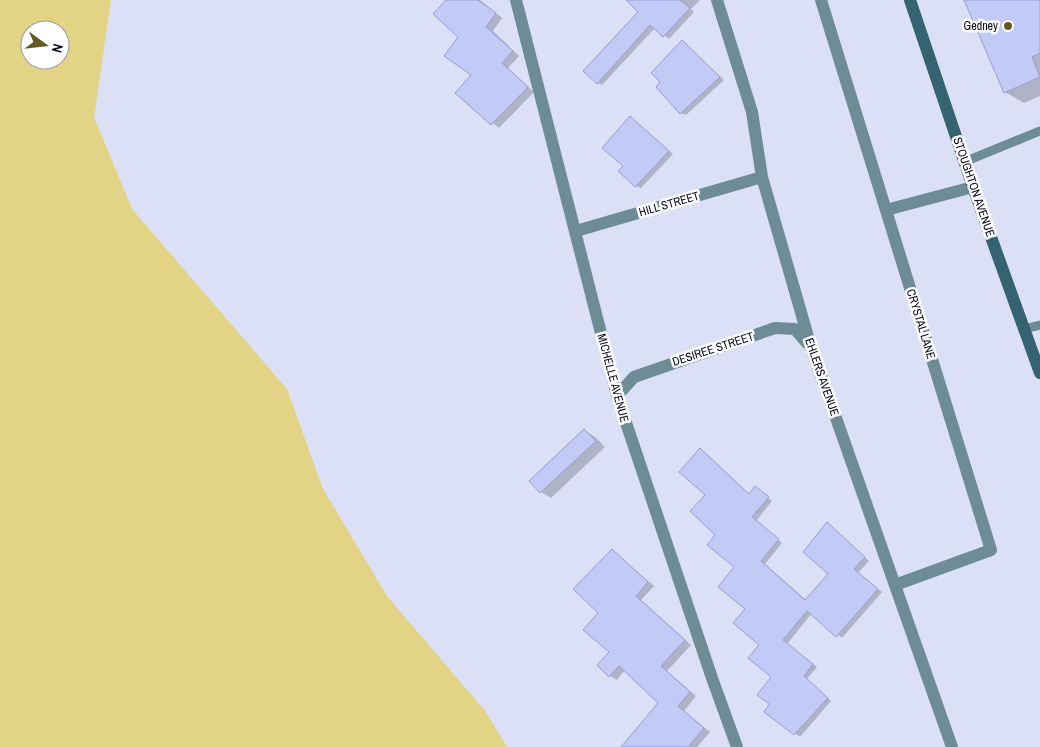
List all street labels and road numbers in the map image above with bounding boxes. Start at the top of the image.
street label: STOUGHTON AVENUE [949,135,999,239]
street label: HILL STREET [637,188,701,220]
street label: CRYSTAL LANE [903,287,939,361]
street label: DESIREE STREET [670,328,756,370]
street label: MICHELLE AVENUE [593,332,633,424]
street label: EHLERS AVENUE [801,336,843,418]

